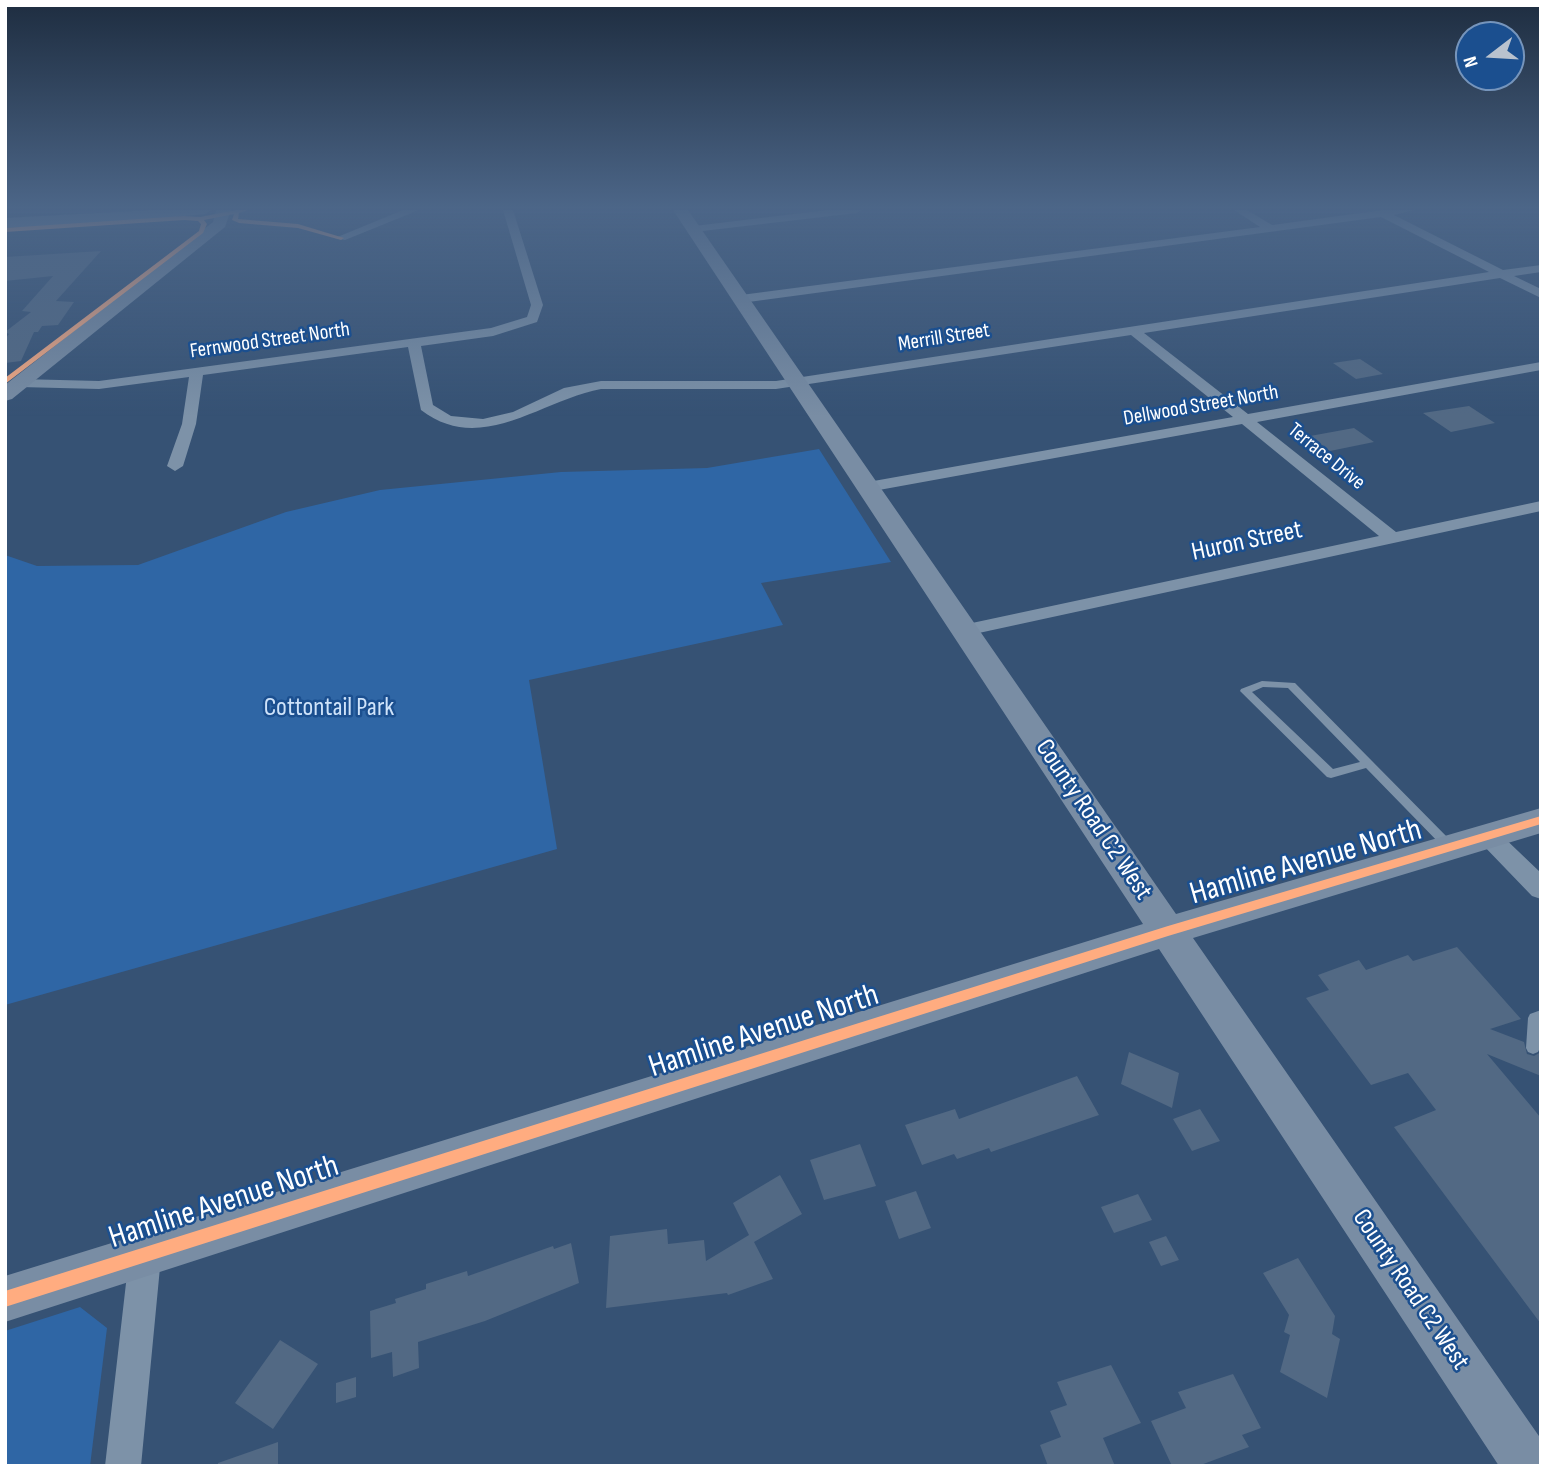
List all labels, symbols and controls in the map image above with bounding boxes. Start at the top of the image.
north arrow [1455,21,1525,91]
text: N [1459,53,1484,70]
street label: Fernwood Street North [188,317,352,365]
street label: Merrill Street [896,318,992,358]
street label: Dellwood Street North [1122,380,1280,432]
street label: Terrace Drive [1282,418,1370,496]
street label: Huron Street [1189,515,1305,569]
park label: Cottontail Park [264,692,394,724]
street label: County Road C2 West [1028,734,1158,906]
street label: Hamline Avenue North [1186,812,1426,914]
street label: Hamline Avenue North [644,977,884,1087]
street label: Hamline Avenue North [104,1148,344,1258]
street label: County Road C2 West [1345,1204,1475,1376]

